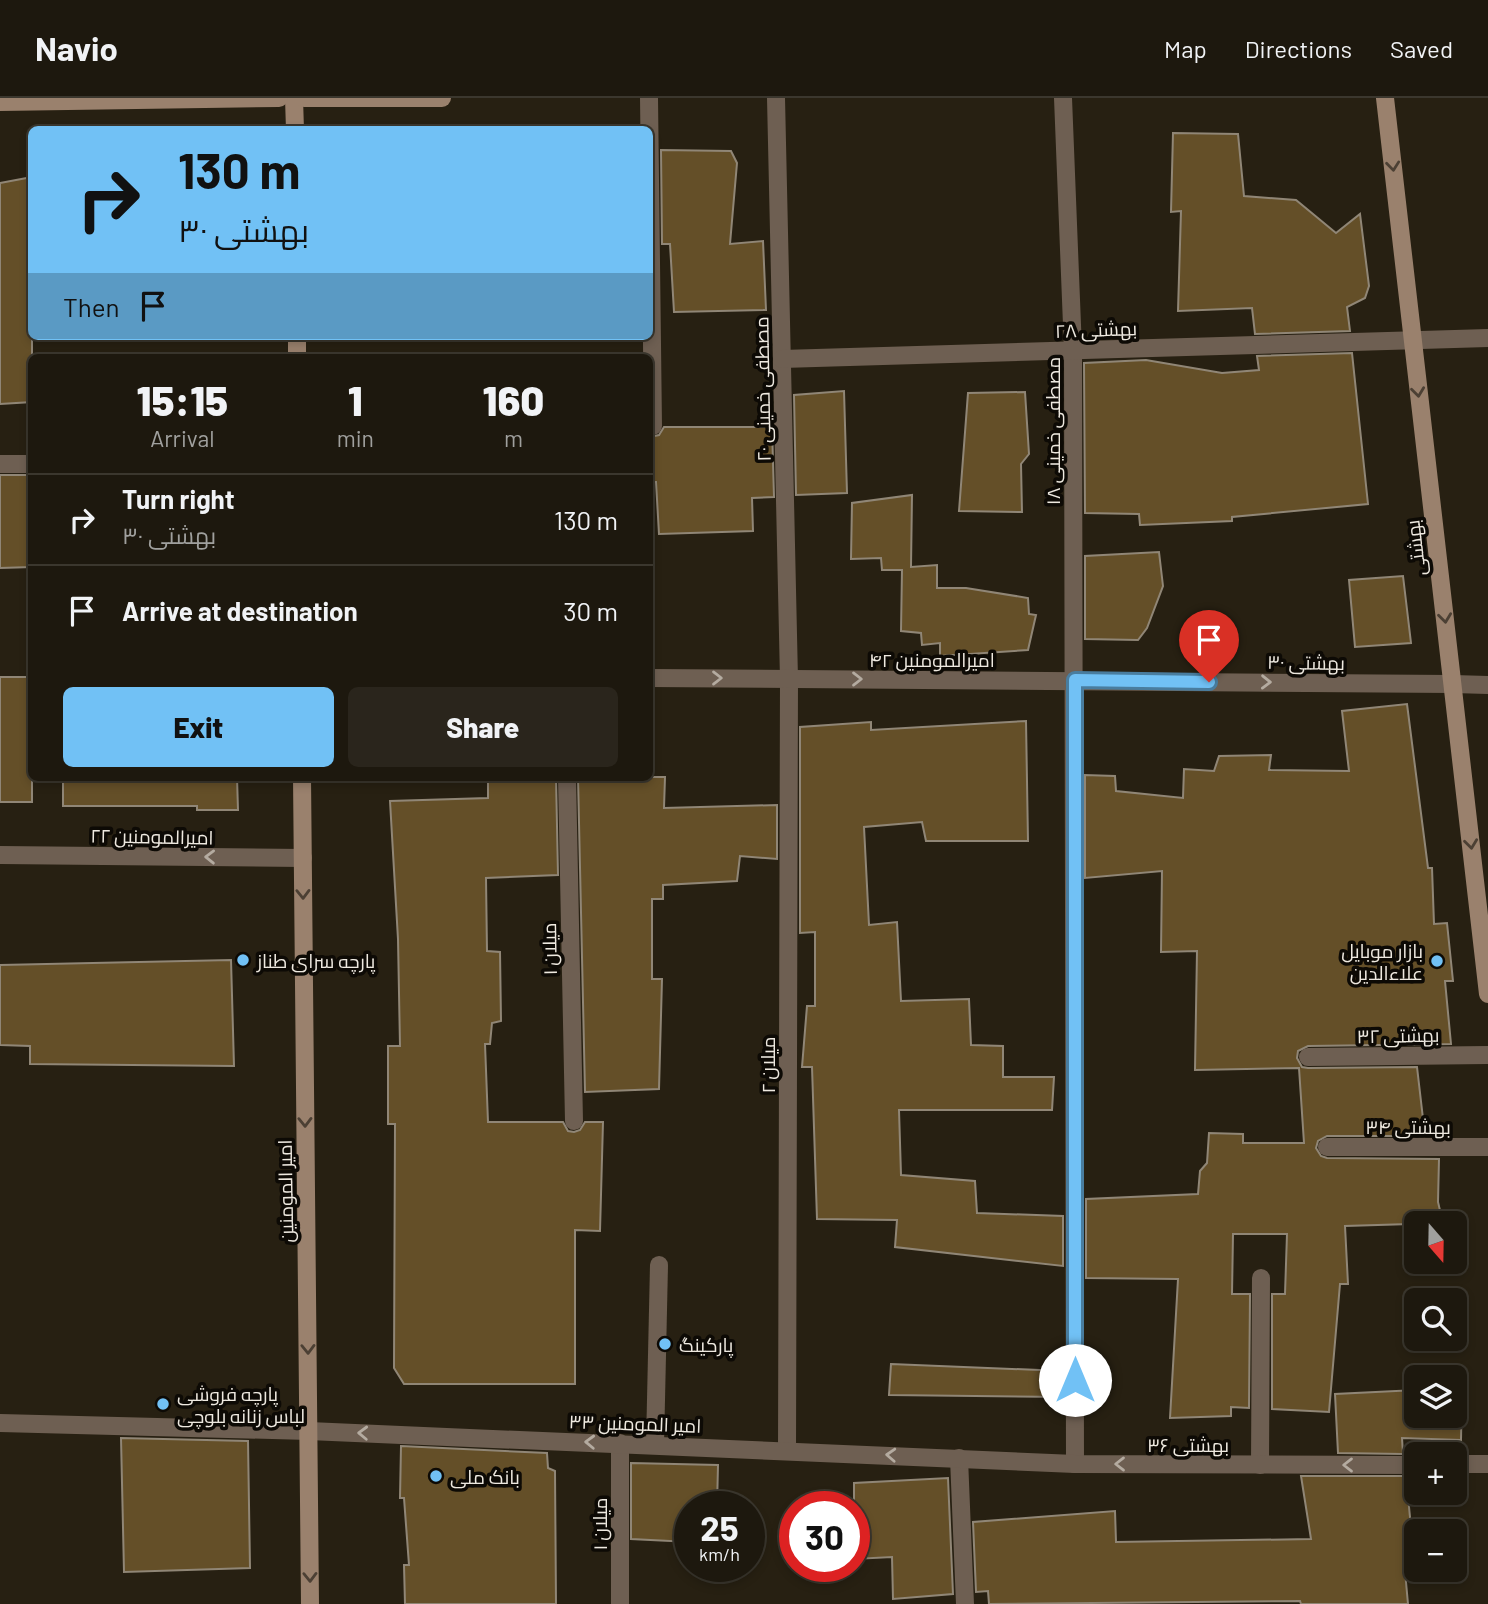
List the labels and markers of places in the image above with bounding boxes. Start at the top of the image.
pin [1179,610,1239,682]
place label: بازار موبایل علاءالدین [1341,939,1423,985]
place label: پارچه سرای طناز [256,949,375,974]
marker: پارچه سرای طناز [235,952,251,968]
marker: بازار موبایل علاءالدین [1429,953,1445,969]
place label: پارکینگ [679,1333,733,1358]
marker: پارکینگ [657,1336,673,1352]
place label: پارچه فروشی لباس زنانه بلوچی [177,1382,305,1429]
marker: پارچه فروشی لباس زنانه بلوچی [155,1396,171,1412]
place label: بانک ملی [450,1465,520,1489]
marker: بانک ملی [428,1468,444,1484]

